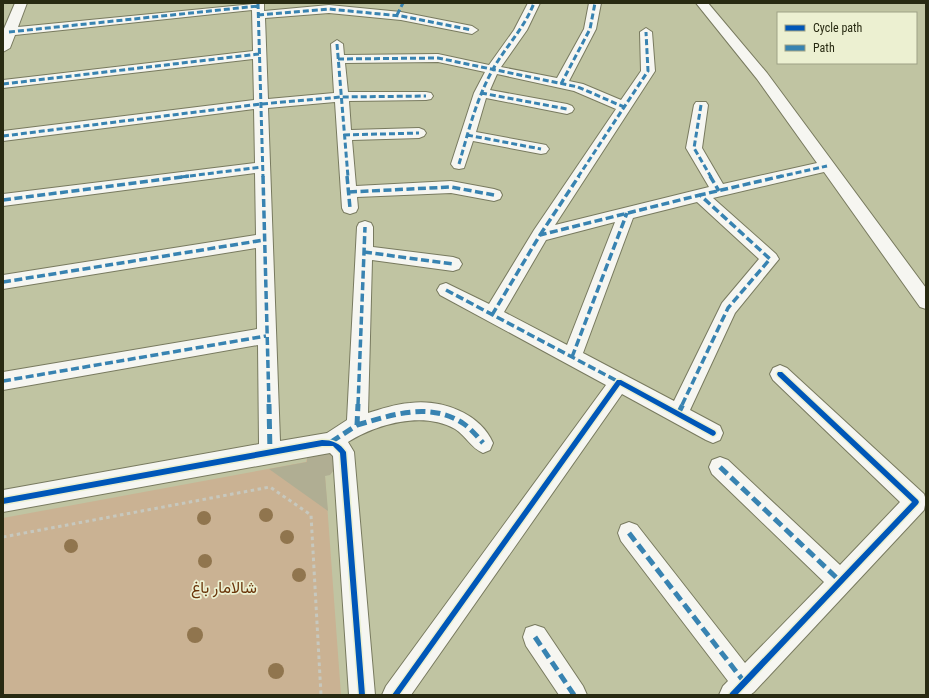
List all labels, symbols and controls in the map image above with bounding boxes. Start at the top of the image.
legend [777,12,917,64]
text: Cycle path [813,21,863,35]
text: Path [813,41,835,55]
park label: شالامار باغ [191,578,257,599]

